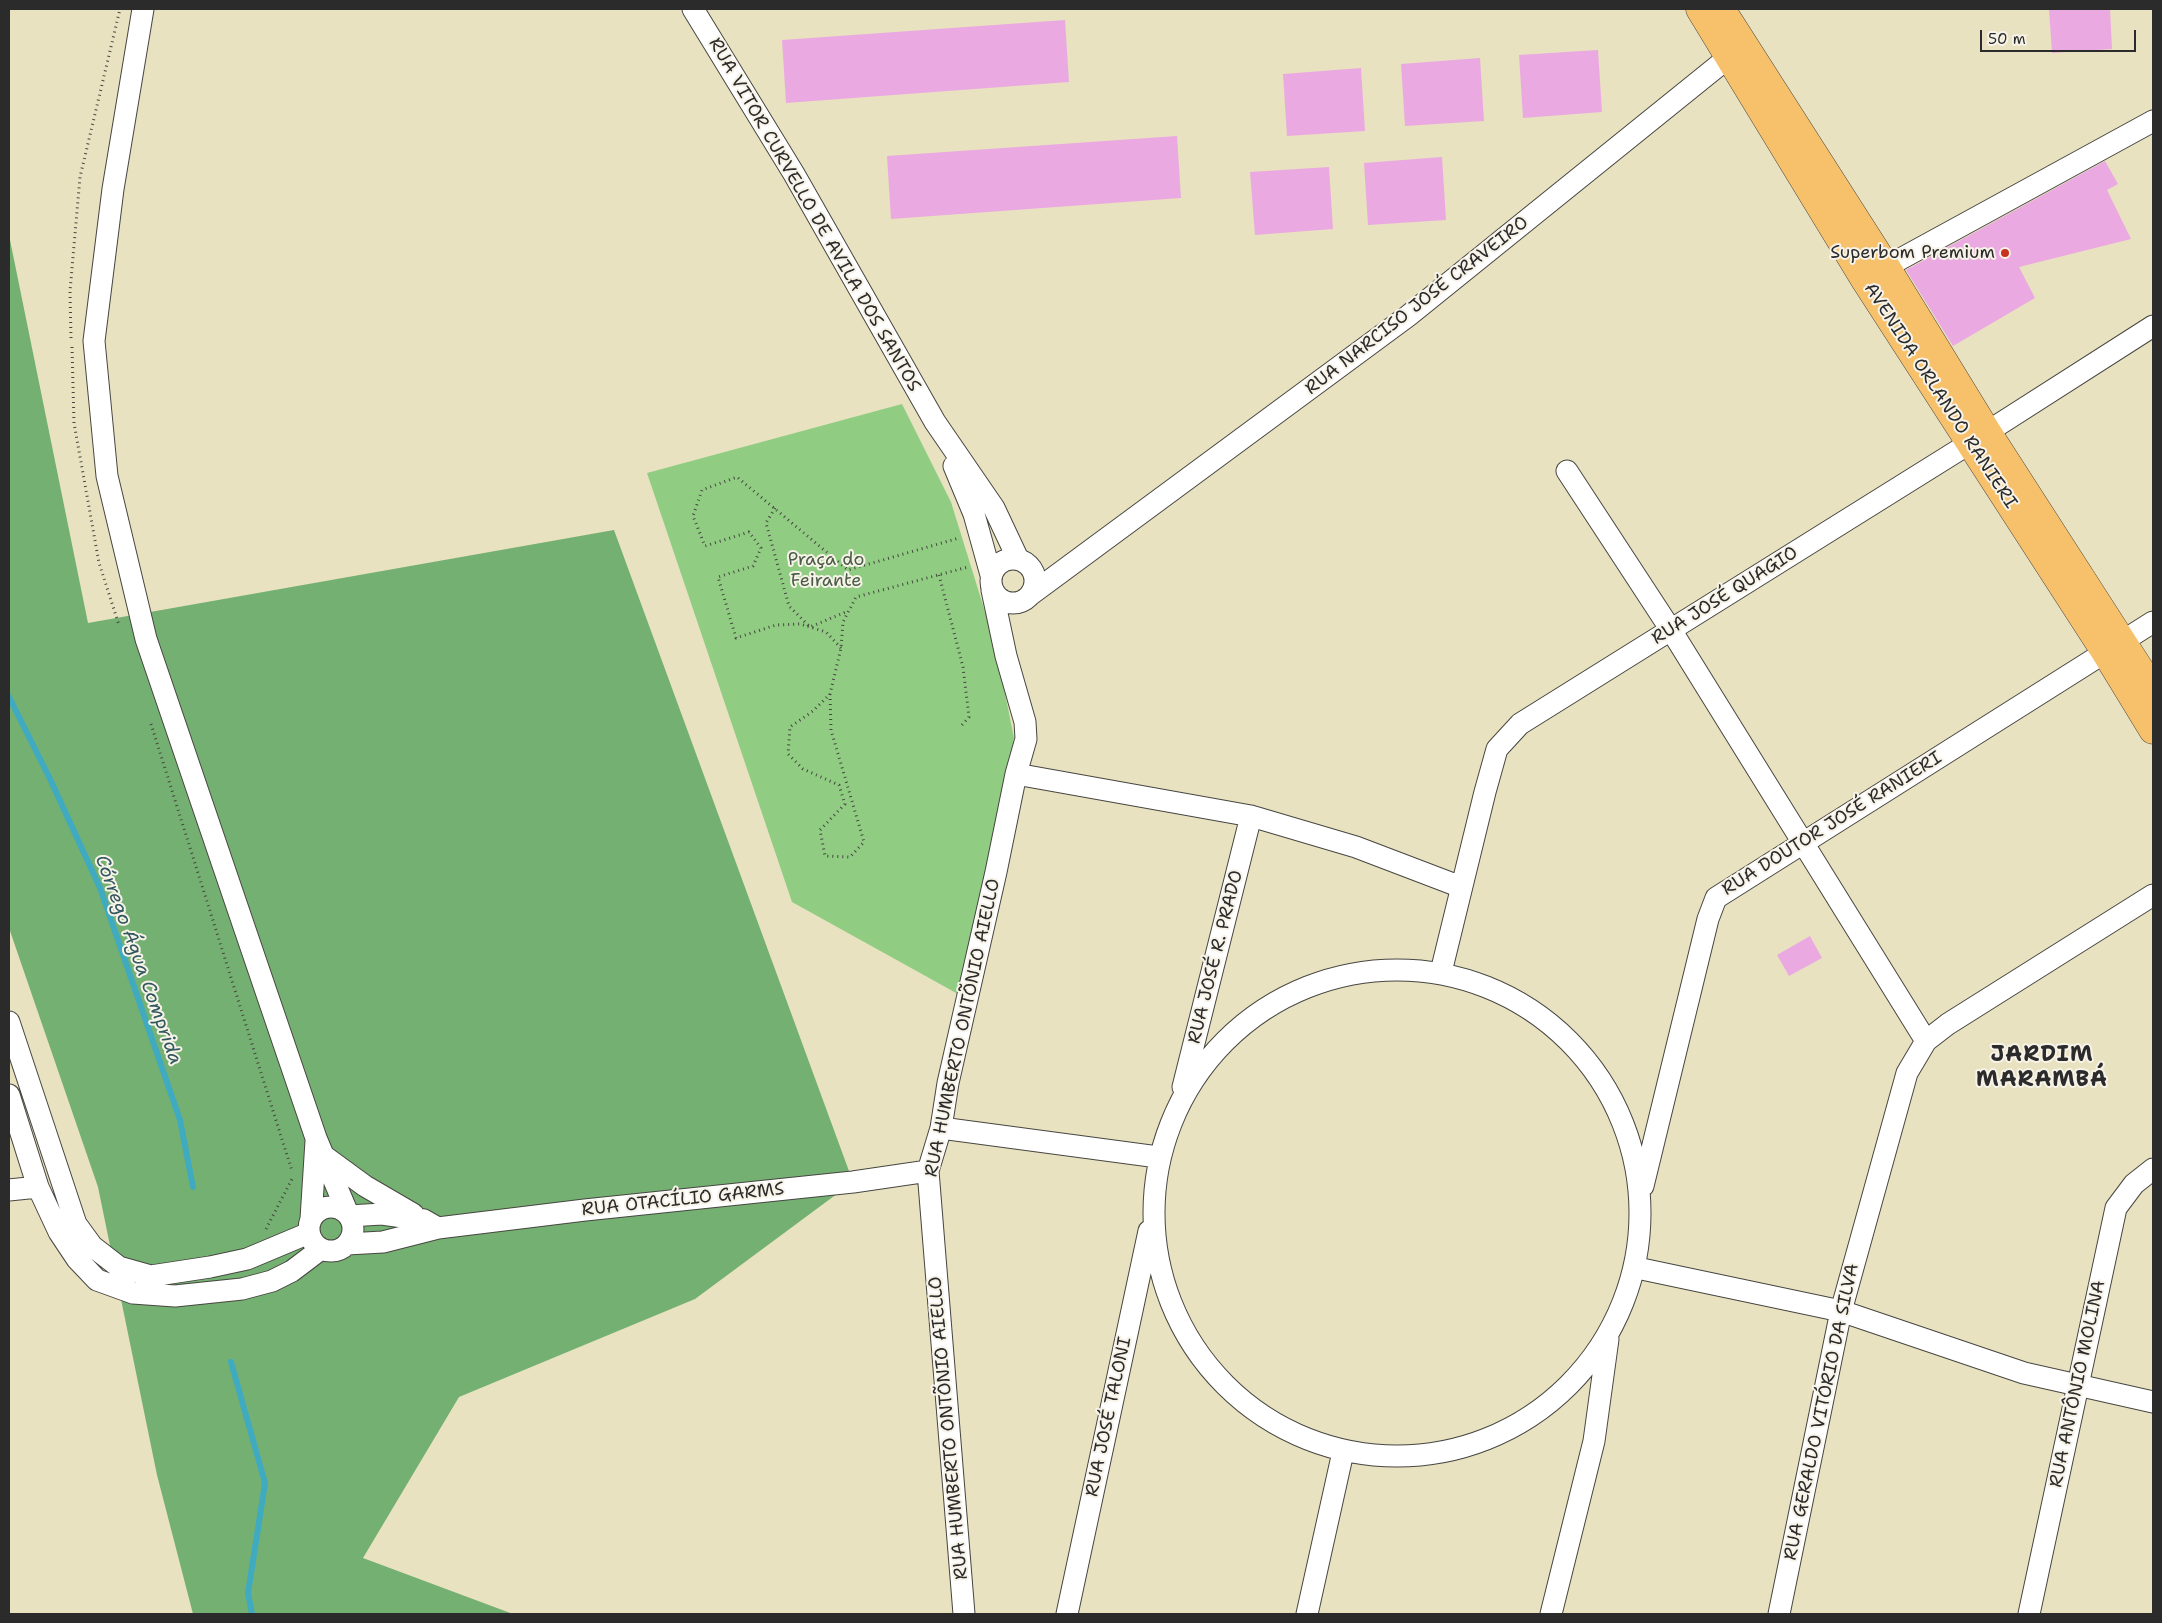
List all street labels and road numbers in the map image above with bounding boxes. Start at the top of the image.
street label: RUA VITOR CURVELLO DE AVILA DOS SANTOS [703,34,925,396]
street label: RUA NARCISO JOSÉ CRAVEIRO [1301,212,1533,400]
street label: AVENIDA ORLANDO RANIERI [1859,279,2021,513]
street label: RUA JOSÉ QUAGIO [1648,542,1802,650]
street label: RUA DOUTOR JOSÉ RANIERI [1718,747,1946,901]
street label: RUA JOSÉ R. PRADO [1184,868,1248,1046]
street label: RUA HUMBERTO ONTÕNIO AIELLO [921,877,1005,1179]
street label: RUA OTACÍLIO GARMS [581,1179,785,1221]
street label: RUA GERALDO VITÓRIO DA SILVA [1780,1262,1864,1562]
street label: RUA HUMBERTO ONTÕNIO AIELLO [925,1275,973,1581]
street label: RUA ANTÔNIO MOLINA [2045,1279,2111,1489]
street label: RUA JOSÉ TALONI [1082,1335,1136,1499]

